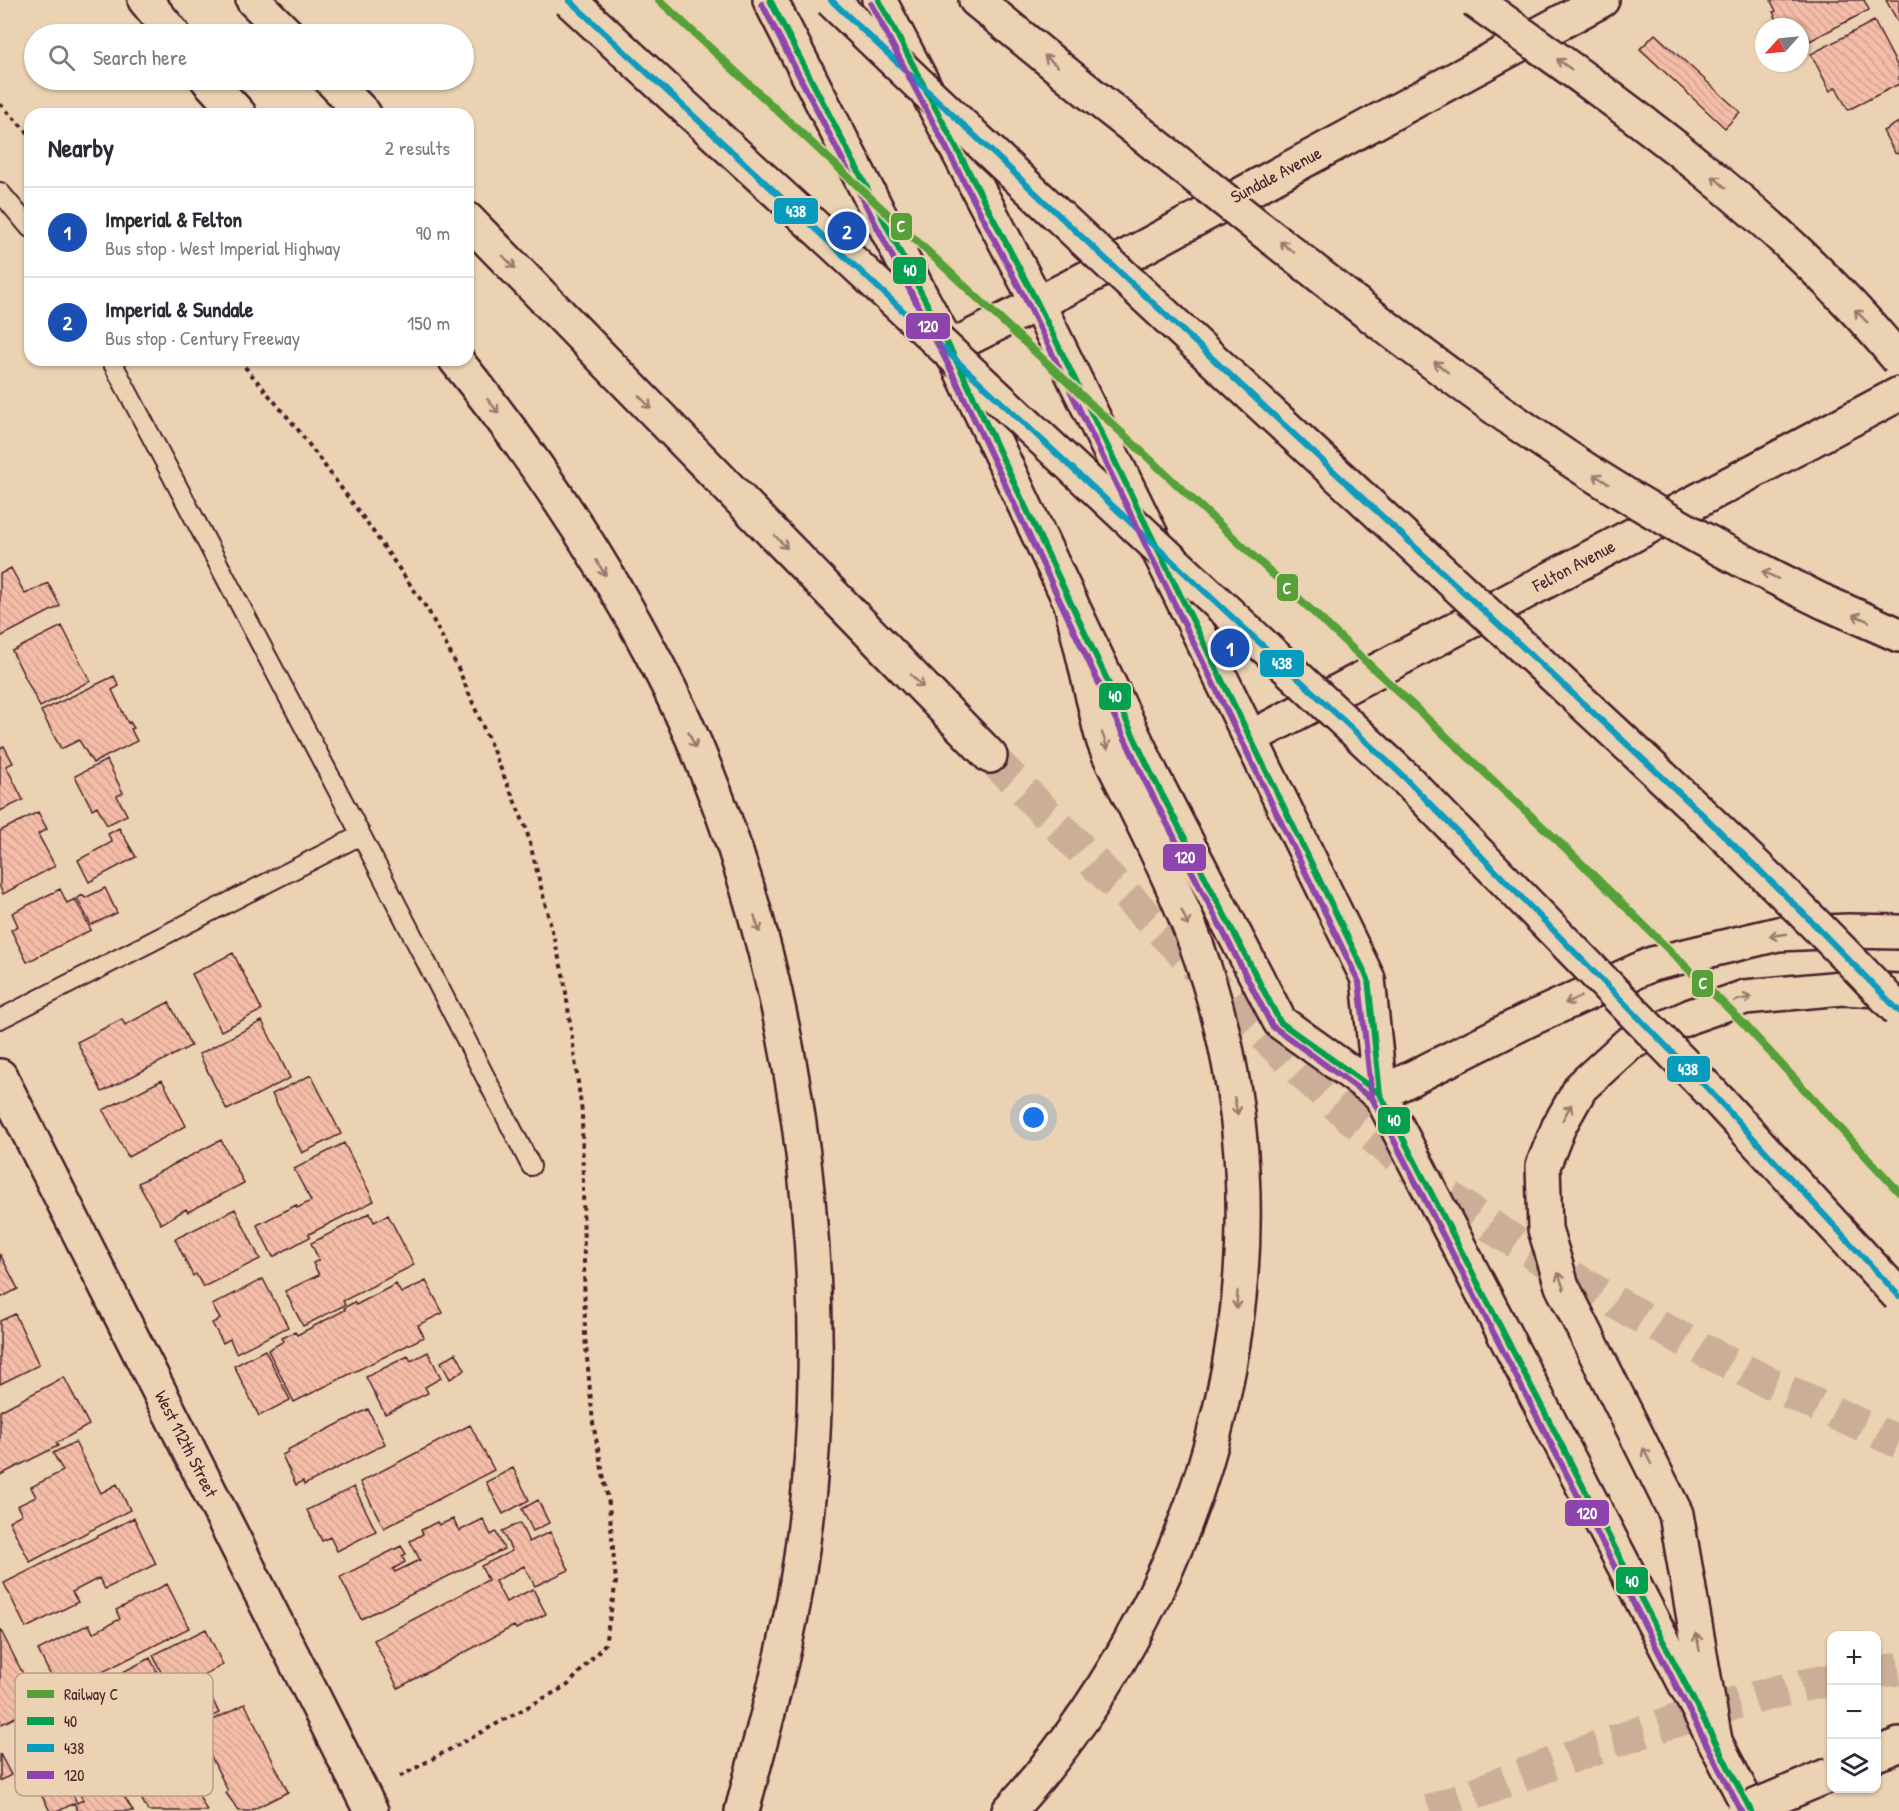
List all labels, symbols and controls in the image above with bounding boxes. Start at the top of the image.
north arrow [1755,18,1809,72]
search box [24,24,474,90]
icon: search [45,41,78,74]
text: Search here [93,42,187,72]
one-way arrow [1043,55,1059,68]
one-way arrow [1557,58,1573,70]
text: Nearby [48,130,114,165]
text: 2 results [385,134,450,161]
street label: Sundale Avenue [1226,140,1326,209]
one-way arrow [1712,175,1727,189]
line badge: 438 [773,197,819,225]
text: 438 [786,200,806,222]
text: Imperial & Felton [105,204,242,234]
pin: 2 [828,208,866,254]
line badge: C [890,212,913,241]
text: C [897,215,906,237]
text: 1 [64,219,71,246]
text: 90 m [416,219,450,246]
text: Bus stop · West Imperial Highway [105,234,341,261]
one-way arrow [1279,241,1295,254]
one-way arrow [502,255,516,270]
line badge: 40 [892,256,927,285]
text: 40 [903,259,917,281]
text: Imperial & Sundale [105,294,254,324]
text: 2 [63,309,72,336]
text: 150 m [407,309,450,336]
one-way arrow [1853,309,1868,323]
line badge: 120 [905,312,951,340]
text: 120 [918,315,938,337]
text: Bus stop · Century Freeway [105,324,300,351]
one-way arrow [1433,361,1449,374]
one-way arrow [638,394,652,409]
one-way arrow [487,397,500,413]
one-way arrow [1593,472,1610,484]
street label: Felton Avenue [1527,533,1619,598]
one-way arrow [774,534,788,549]
one-way arrow [596,559,608,576]
one-way arrow [1761,569,1779,581]
line badge: C [1276,573,1299,602]
text: C [1283,577,1292,599]
one-way arrow [1852,612,1870,624]
pin: 1 [1210,626,1250,670]
line badge: 438 [1259,649,1305,678]
text: 438 [1272,652,1292,674]
one-way arrow [910,674,924,689]
line badge: 40 [1098,682,1132,711]
text: 40 [1108,685,1122,707]
one-way arrow [687,730,699,748]
one-way arrow [1100,731,1111,750]
line badge: 120 [1162,843,1207,872]
text: 120 [1175,846,1195,868]
one-way arrow [1180,909,1192,927]
one-way arrow [752,914,763,933]
one-way arrow [1768,929,1788,940]
line badge: C [1691,969,1714,998]
text: C [1699,972,1708,994]
one-way arrow [1733,993,1752,1005]
one-way arrow [1564,994,1582,1006]
line badge: 438 [1666,1055,1711,1083]
text: 438 [1678,1058,1698,1080]
one-way arrow [1231,1096,1242,1115]
your location [1019,1103,1048,1132]
one-way arrow [1561,1104,1573,1121]
line badge: 40 [1377,1106,1411,1135]
text: 40 [1387,1109,1401,1131]
one-way arrow [1554,1272,1565,1291]
one-way arrow [1232,1290,1243,1310]
street label: West 112th Street [149,1386,224,1502]
one-way arrow [1641,1448,1653,1465]
line badge: 120 [1564,1499,1610,1527]
text: 120 [1577,1502,1597,1524]
line badge: 40 [1615,1566,1649,1595]
text: 40 [1625,1570,1639,1592]
map controls [1827,1631,1881,1793]
button: + [1827,1631,1881,1685]
one-way arrow [1692,1633,1703,1652]
legend [15,1673,213,1796]
text: Railway C [64,1683,119,1705]
button: − [1827,1685,1881,1739]
text: 40 [64,1710,77,1732]
text: 438 [64,1737,84,1759]
button: layers [1827,1739,1881,1793]
text: 120 [64,1764,84,1786]

